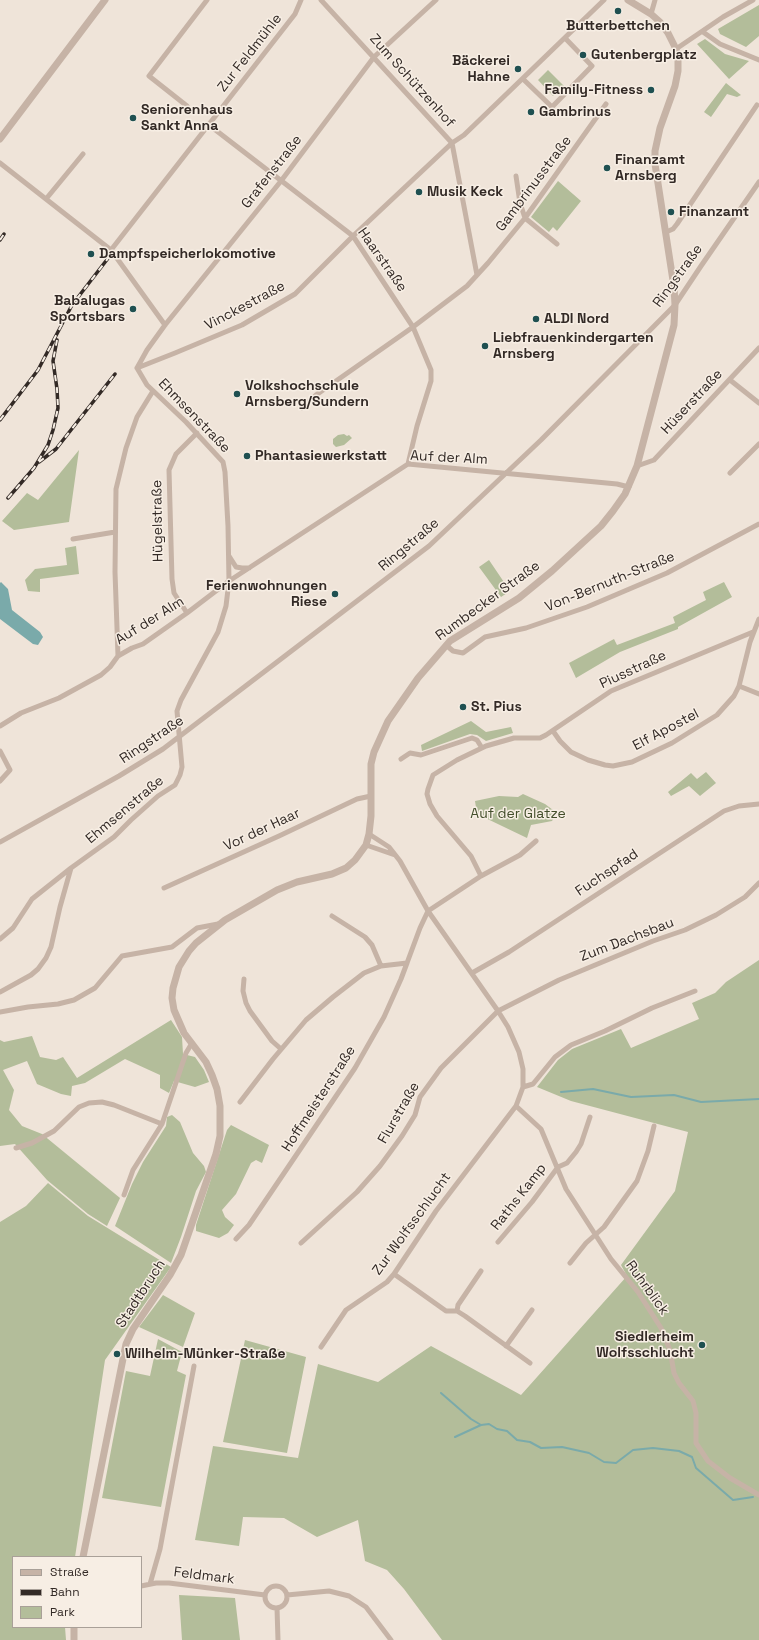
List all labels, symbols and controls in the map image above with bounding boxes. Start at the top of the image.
marker: Butterbettchen [613,6,623,16]
street label: Zur Feldmühle [214,11,286,95]
place label: Butterbettchen [566,18,670,34]
street label: Zum Schützenhof [366,31,458,131]
place label: Gutenbergplatz [591,47,697,63]
marker: Gutenbergplatz [578,50,588,60]
place label: Bäckerei Hahne [452,53,510,86]
marker: Bäckerei Hahne [513,64,523,74]
place label: Family-Fitness [545,82,643,98]
marker: Family-Fitness [646,85,656,95]
place label: Seniorenhaus Sankt Anna [141,102,233,134]
place label: Gambrinus [539,104,611,120]
marker: Gambrinus [526,107,536,117]
marker: Seniorenhaus Sankt Anna [128,113,138,123]
street label: Grafenstraße [238,132,306,212]
street label: Gambrinusstraße [493,133,575,235]
place label: Finanzamt Arnsberg [615,152,685,184]
marker: Finanzamt Arnsberg [602,163,612,173]
place label: Musik Keck [427,184,503,200]
marker: Musik Keck [414,187,424,197]
place label: Finanzamt [679,204,749,220]
marker: Finanzamt [666,207,676,217]
street label: Haarstraße [354,225,410,295]
street label: Ringstraße [650,241,706,311]
place label: Dampfspeicherlokomotive [99,246,276,262]
marker: Dampfspeicherlokomotive [86,249,96,259]
street label: Vinckestraße [202,278,288,334]
place label: Babalugas Sportsbars [50,293,125,326]
marker: Babalugas Sportsbars [128,304,138,314]
place label: ALDI Nord [544,311,609,327]
marker: ALDI Nord [531,314,541,324]
place label: Liebfrauenkindergarten Arnsberg [493,330,654,362]
marker: Liebfrauenkindergarten Arnsberg [480,341,490,351]
street label: Hüserstraße [658,366,726,438]
street label: Ehmsenstraße [154,375,234,457]
place label: Volkshochschule Arnsberg/Sundern [245,378,369,410]
marker: Volkshochschule Arnsberg/Sundern [232,389,242,399]
place label: Phantasiewerkstatt [255,448,387,464]
street label: Auf der Alm [410,448,488,468]
marker: Phantasiewerkstatt [242,451,252,461]
street label: Hügelstraße [149,480,167,562]
street label: Ringstraße [375,515,443,575]
street label: Von-Bernuth-Straße [543,548,677,616]
street label: Rumbecker Straße [433,558,543,644]
place label: Ferienwohnungen Riese [206,578,327,610]
marker: Ferienwohnungen Riese [330,589,340,599]
street label: Auf der Alm [113,593,187,649]
street label: Piusstraße [597,647,669,693]
place label: St. Pius [471,699,522,715]
marker: St. Pius [458,702,468,712]
street label: Elf Apostel [630,706,702,754]
street label: Ringstraße [117,712,187,768]
street label: Ehmsenstraße [83,773,167,847]
street label: Vor der Haar [221,805,303,855]
park label: Auf der Glatze [470,806,566,822]
street label: Fuchspfad [572,846,642,900]
street label: Zum Dachsbau [578,914,676,966]
street label: Hoffmeisterstraße [279,1043,359,1155]
street label: Flurstraße [375,1079,423,1147]
street label: Raths Kamp [488,1160,550,1234]
street label: Zur Wolfsschlucht [369,1169,455,1279]
street label: Stadtbruch [113,1257,169,1331]
street label: Ruhrblick [622,1258,672,1318]
place label: Siedlerheim Wolfsschlucht [596,1329,694,1362]
marker: Siedlerheim Wolfsschlucht [697,1340,707,1350]
place label: Wilhelm-Münker-Straße [125,1346,286,1362]
marker: Wilhelm-Münker-Straße [112,1349,122,1359]
legend [12,1556,142,1628]
text: Straße [50,1564,89,1580]
street label: Feldmark [173,1564,235,1588]
text: Bahn [50,1584,80,1600]
text: Park [50,1604,75,1620]

